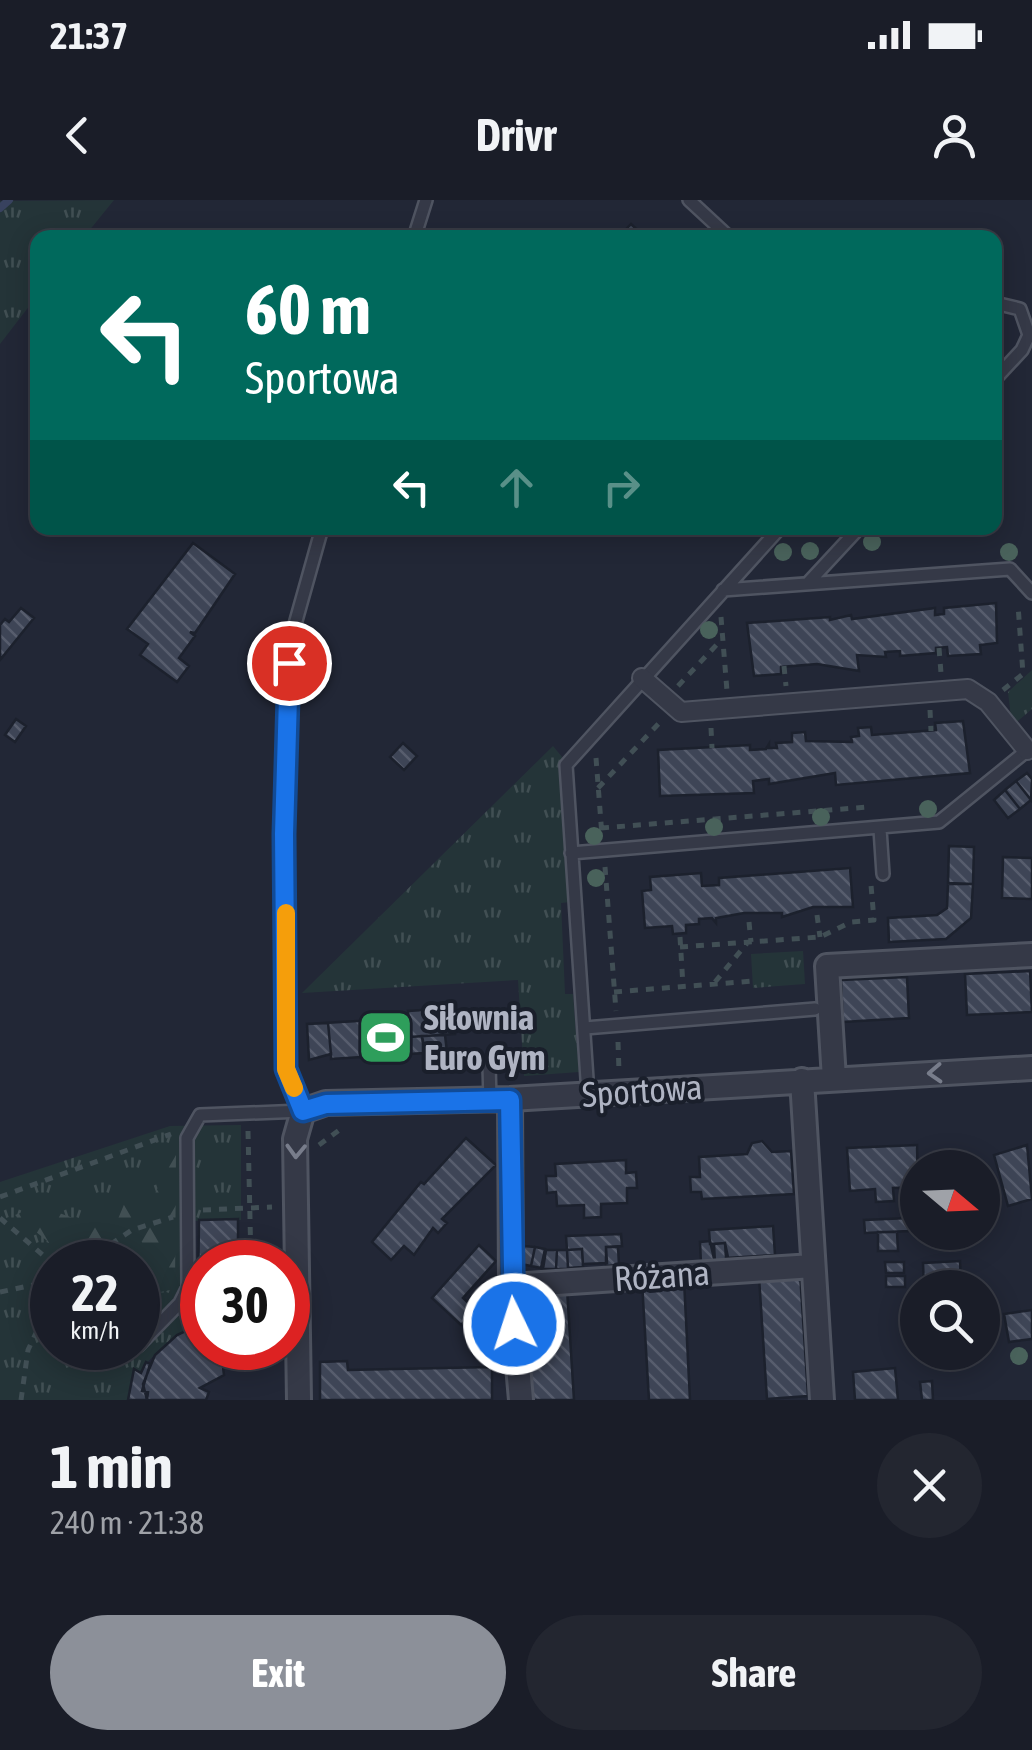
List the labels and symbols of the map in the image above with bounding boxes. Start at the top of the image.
pin [247,621,332,706]
place label: Siłownia Euro Gym [424,997,546,1077]
sports icon: Siłownia Euro Gym [355,1008,415,1068]
one-way arrow [926,1062,942,1083]
street label: Sportowa [580,1066,703,1114]
one-way arrow [285,1144,306,1160]
north arrow [900,1150,1000,1250]
speed limit sign: 30 [180,1240,310,1370]
street label: Różana [613,1252,711,1298]
position arrow [462,1272,566,1376]

